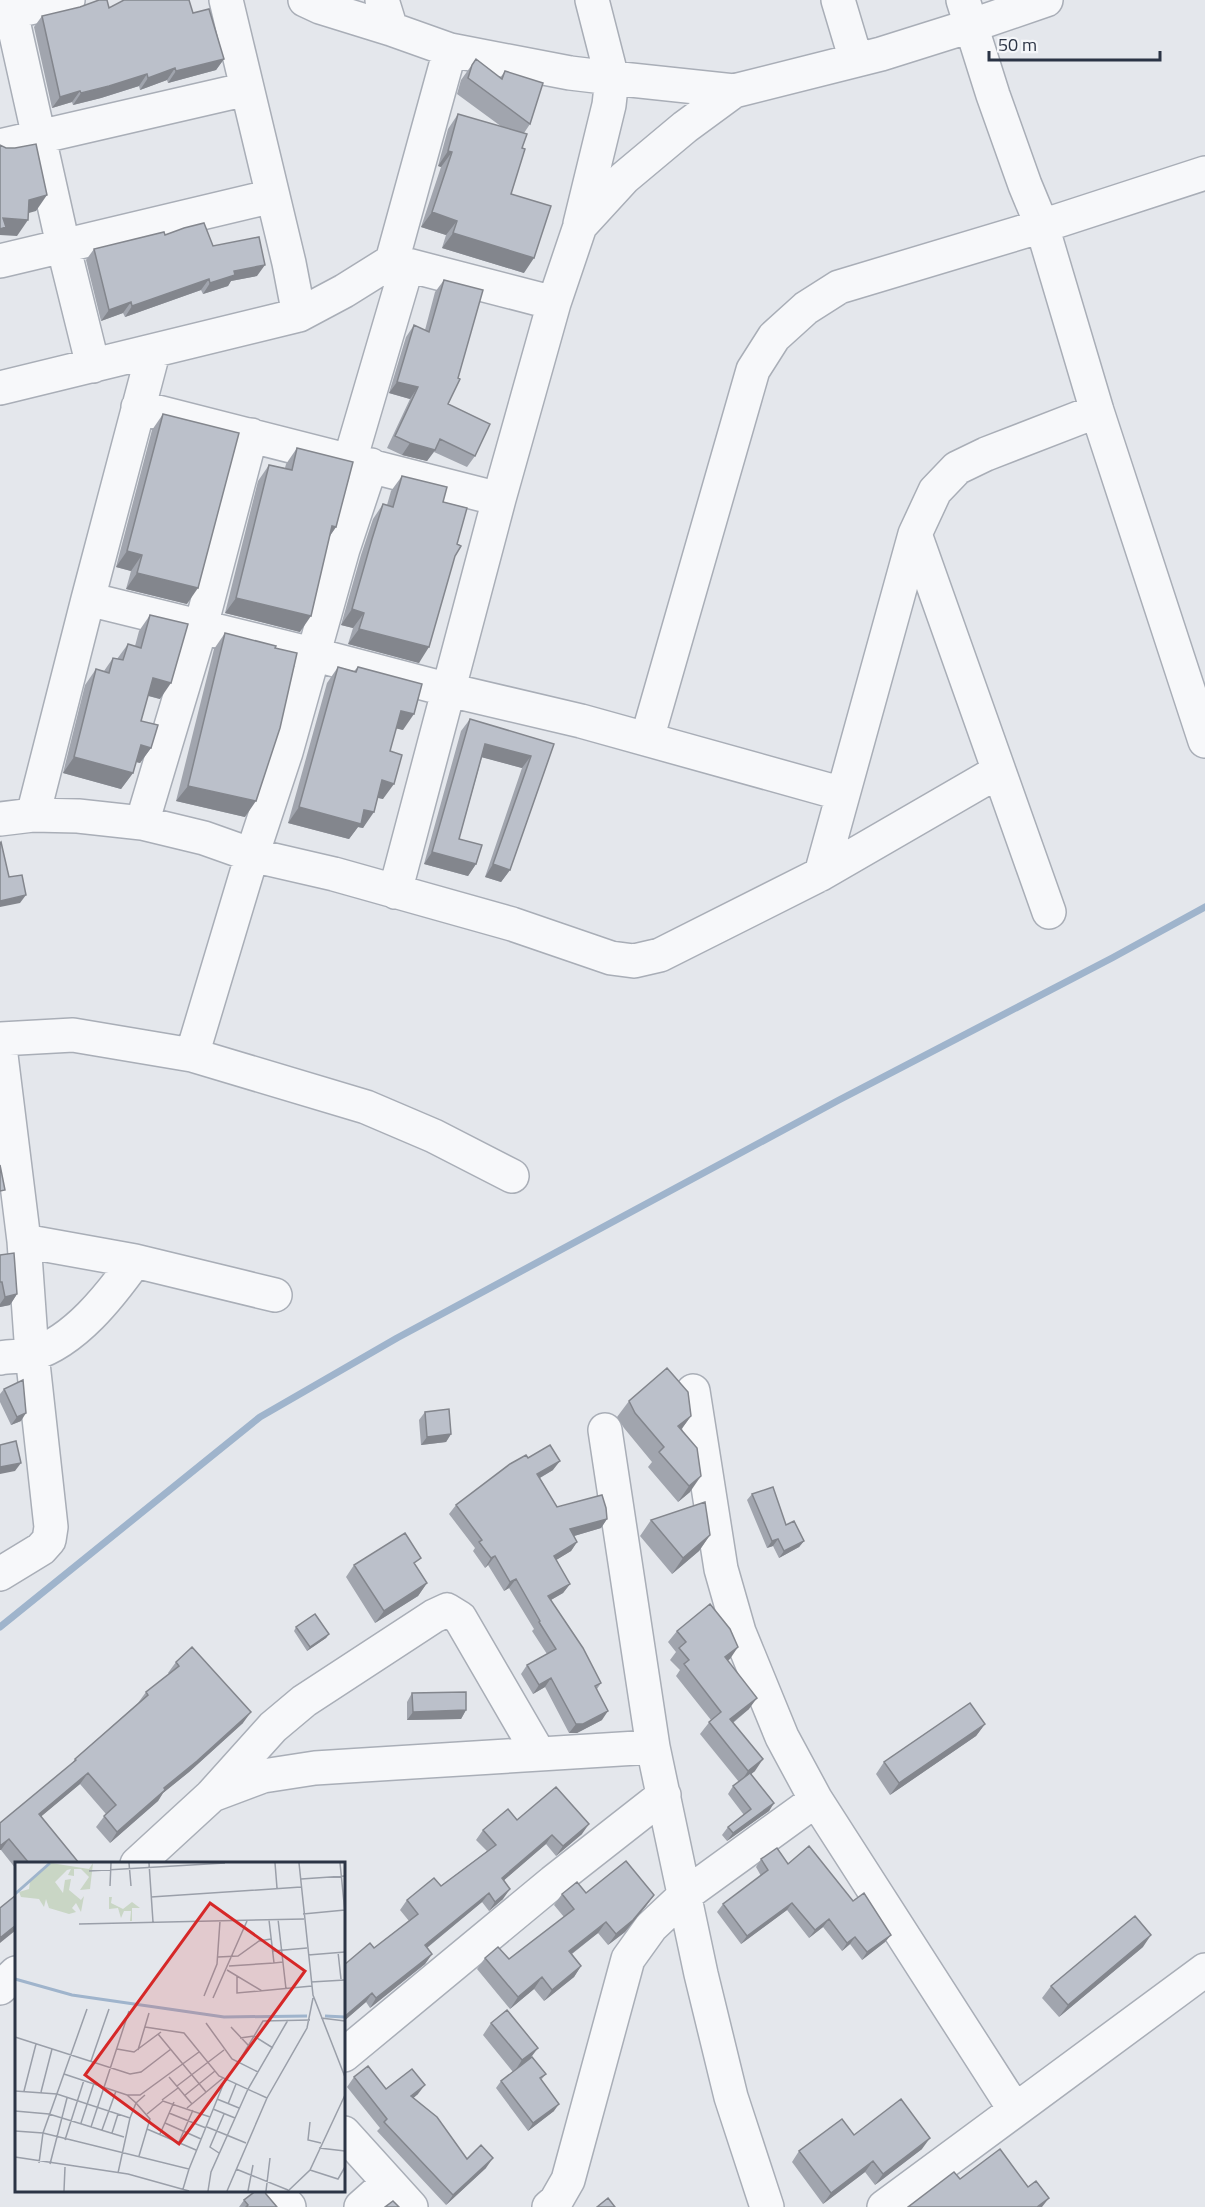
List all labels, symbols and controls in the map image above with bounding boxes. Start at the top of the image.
scale bar [989,24,1160,62]
text: 50 m [998,31,1037,58]
inset map [15,1862,345,2192]

